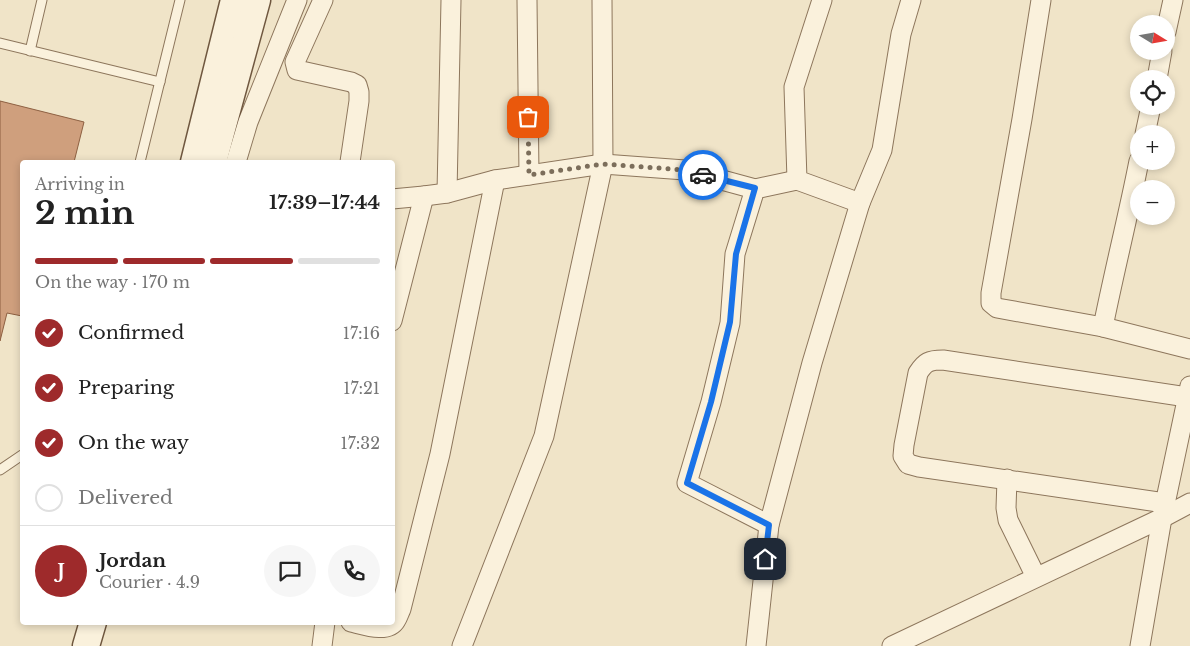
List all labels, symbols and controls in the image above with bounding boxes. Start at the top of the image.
north arrow [1130,15,1175,60]
map controls [1130,15,1175,225]
button: locate [1130,70,1175,115]
pin [507,96,549,138]
icon: bag [514,103,542,131]
button: + [1130,125,1175,170]
courier [678,150,728,200]
icon: car [689,161,717,189]
text: Arriving in [35,174,125,194]
button: − [1130,180,1175,225]
text: 17:39–17:44 [269,191,380,214]
text: 2 min [35,193,135,233]
text: On the way · 170 m [35,272,190,292]
icon: check [35,319,63,347]
text: Confirmed [78,321,184,344]
text: 17:16 [343,323,380,343]
icon: check [35,374,63,402]
text: Preparing [78,376,174,399]
text: 17:21 [343,378,380,398]
icon: check [35,429,63,457]
text: On the way [78,431,189,454]
text: 17:32 [341,433,380,453]
text: Delivered [78,486,173,509]
pin [744,538,786,580]
button: chat [264,545,316,597]
button: phone [328,545,380,597]
icon: home [751,545,779,573]
text: Jordan [99,549,166,572]
text: J [57,559,65,582]
text: Courier · 4.9 [99,572,200,592]

